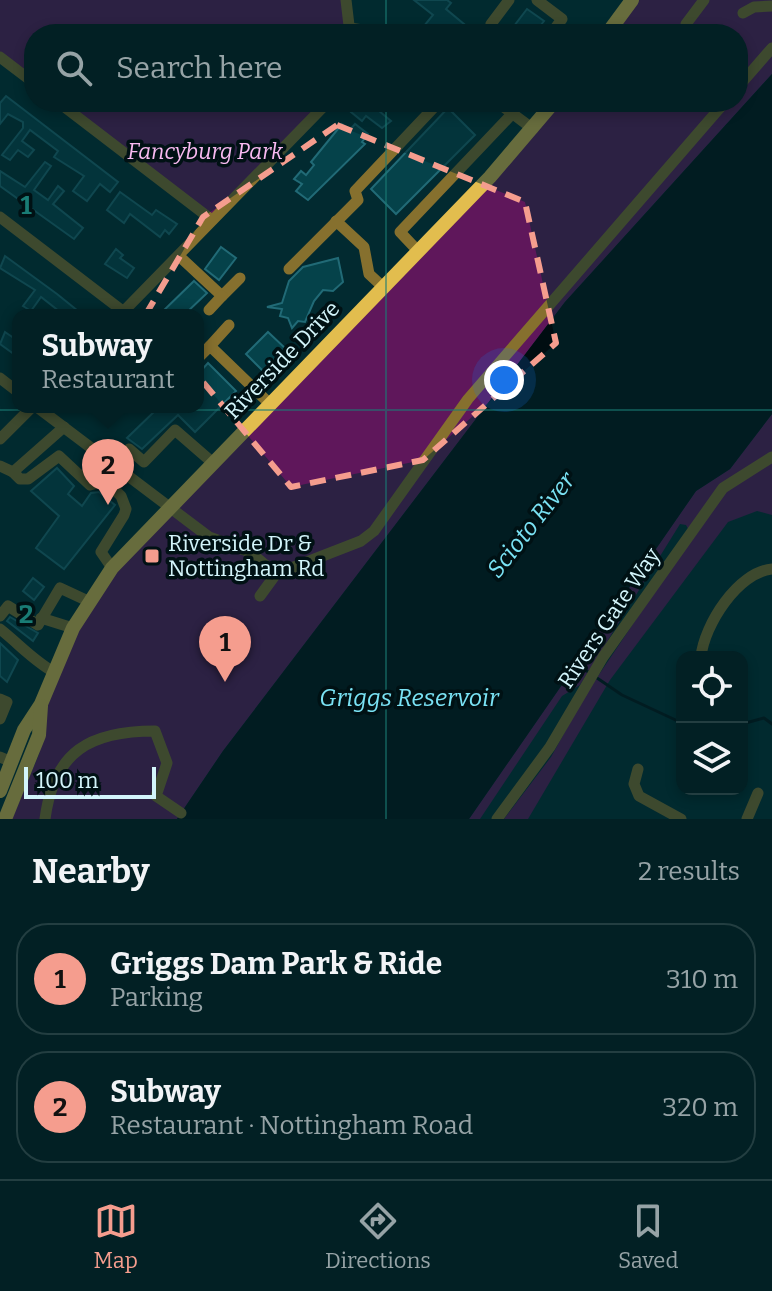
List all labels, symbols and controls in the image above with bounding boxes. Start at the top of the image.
search box [24,24,748,112]
icon: search [52,46,96,90]
text: Search here [116,50,283,86]
park label: Fancyburg Park [127,138,284,165]
text: 1 [20,190,32,221]
street label: Riverside Drive [219,295,345,425]
popup [12,309,204,413]
text: Subway [41,328,152,364]
your location [484,360,524,400]
text: Restaurant [41,364,175,395]
pin: 2 [82,439,134,505]
water label: Scioto River [481,466,582,583]
place label: Riverside Dr & Nottingham Rd [168,530,324,582]
street label: Rivers Gate Way [552,542,666,693]
marker: Riverside Dr & Nottingham Rd [143,547,161,565]
text: 2 [19,599,33,630]
pin: 1 [199,616,251,682]
map controls [676,651,748,795]
button: locate [676,651,748,723]
water label: Griggs Reservoir [319,684,500,712]
button: layers [676,723,748,795]
scale bar [24,763,156,799]
text: 100 m [36,767,99,794]
text: Nearby [32,851,150,892]
text: 2 results [638,856,740,887]
text: Griggs Dam Park & Ride [110,946,442,982]
text: 1 [54,964,66,995]
text: 310 m [666,964,738,995]
text: Parking [110,982,203,1013]
text: Subway [110,1074,221,1110]
text: 2 [53,1092,67,1123]
text: 320 m [662,1092,738,1123]
text: Restaurant · Nottingham Road [110,1110,473,1141]
tab: Map [94,1199,138,1274]
tab: Directions [325,1199,431,1274]
tab: Saved [618,1199,678,1274]

